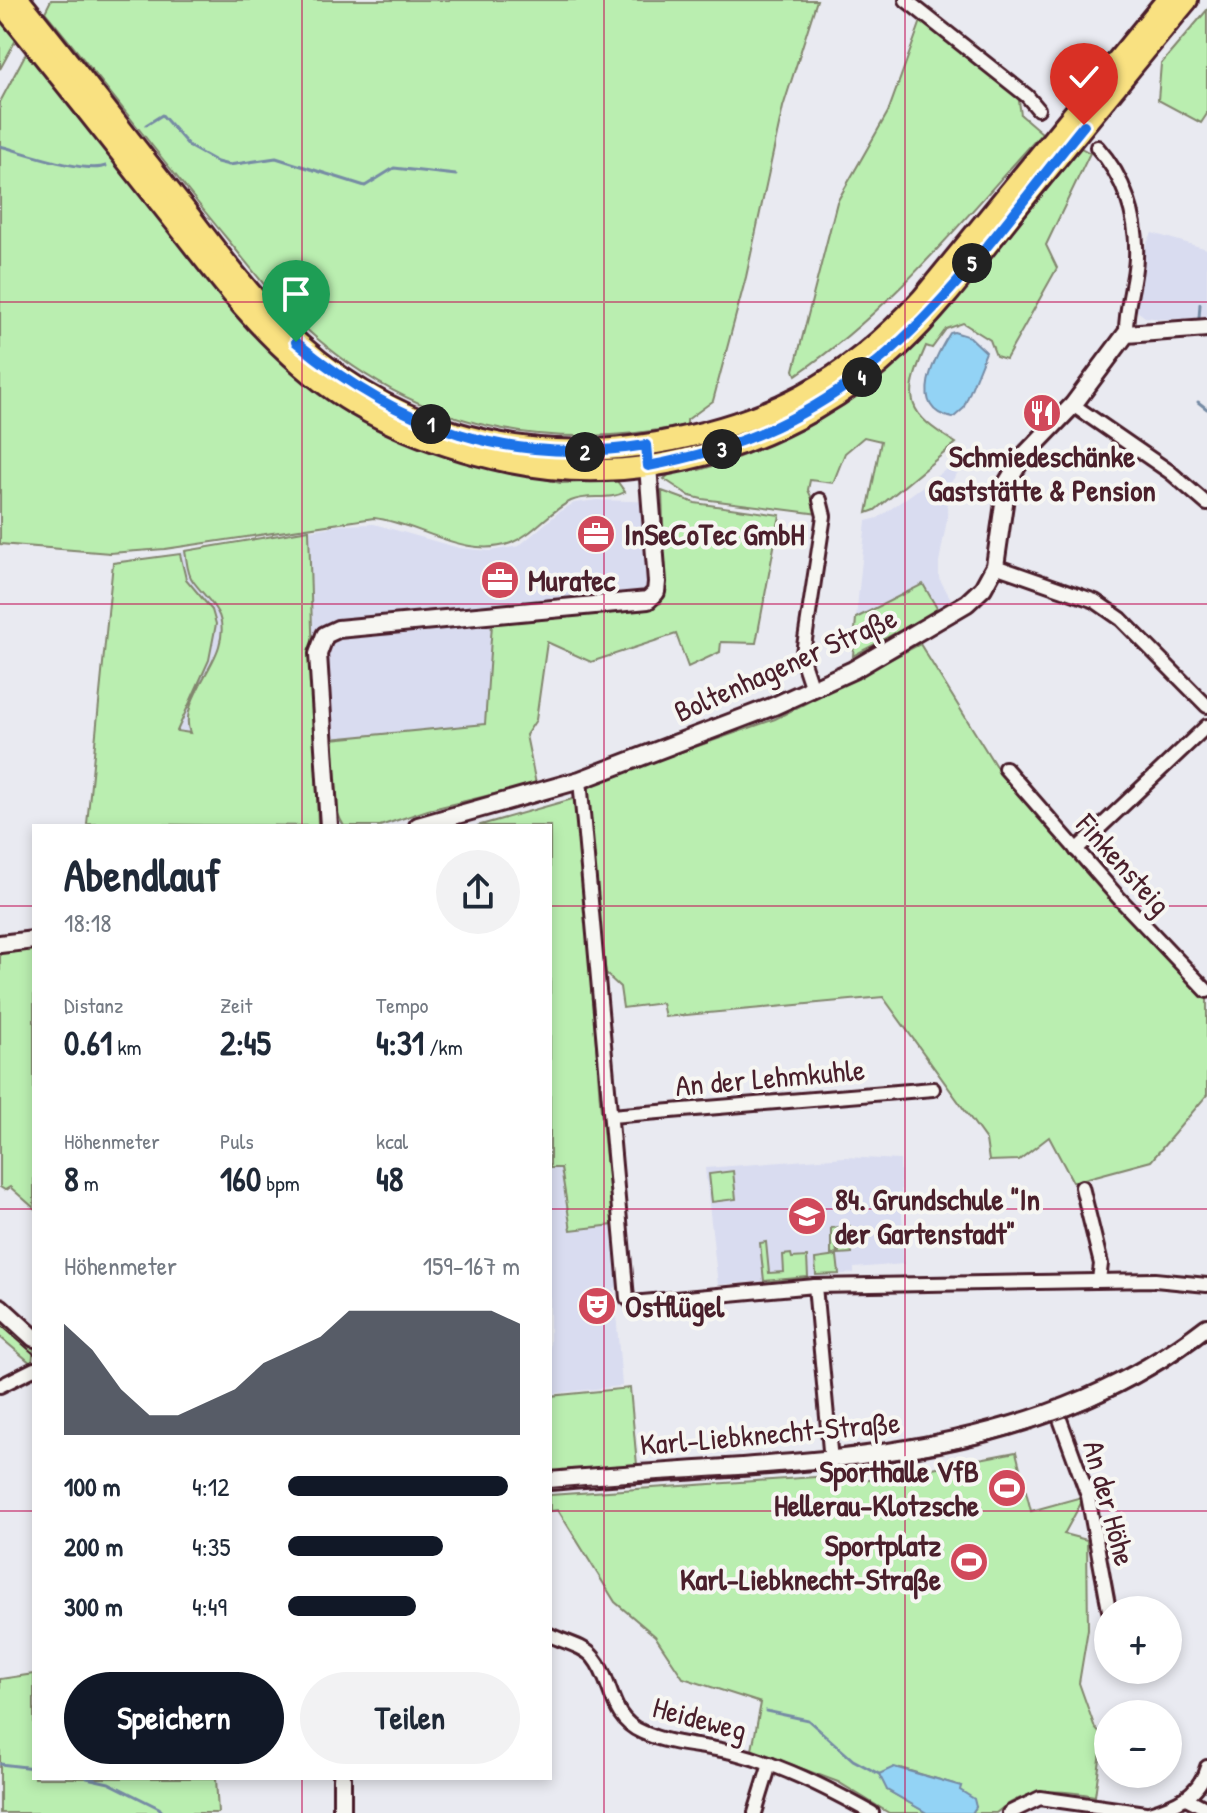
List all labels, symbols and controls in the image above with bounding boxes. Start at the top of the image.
pin [1050,43,1118,125]
icon: check [1062,55,1106,99]
pin: 5 [952,243,992,283]
text: 5 [967,248,977,278]
pin [262,260,330,342]
icon: arrive [274,272,318,316]
pin: 4 [842,357,882,397]
text: 4 [858,362,866,392]
restaurant icon: Schmiedeschänke Gaststätte & Pension [1021,392,1063,434]
pin: 1 [411,404,451,444]
text: 1 [427,409,435,439]
pin: 3 [702,429,742,469]
pin: 2 [565,432,605,472]
text: 3 [717,434,727,464]
place label: Schmiedeschänke Gaststätte & Pension [928,436,1156,510]
text: 2 [580,437,590,467]
office icon: InSeCoTec GmbH [575,513,617,555]
place label: InSeCoTec GmbH [624,514,805,554]
office icon: Muratec [479,559,521,601]
place label: Muratec [528,560,615,600]
street label: Boltenhagener Straße [667,597,903,731]
street label: Finkensteig [1067,804,1180,923]
text: Abendlauf [64,845,221,905]
button: share [436,850,520,934]
text: 18:18 [64,905,111,940]
text: Distanz [64,990,123,1020]
text: Zeit [220,990,252,1020]
text: Tempo [376,990,428,1020]
text: 0.61 [64,1020,112,1066]
text: 2:45 [220,1020,271,1066]
text: 4:31 [376,1020,424,1066]
text: km [112,1032,142,1062]
text: /km [424,1032,463,1062]
street label: An der Lehmkuhle [673,1049,867,1105]
text: Höhenmeter [64,1126,160,1156]
text: Puls [220,1126,254,1156]
text: kcal [376,1126,408,1156]
text: 8 [64,1156,79,1202]
text: 160 [220,1156,261,1202]
text: 48 [376,1156,403,1202]
text: m [79,1168,99,1198]
text: bpm [261,1168,300,1198]
place label: 84. Grundschule "In der Gartenstadt" [835,1179,1040,1253]
school or university icon: 84. Grundschule "In der Gartenstadt" [786,1195,828,1237]
text: Höhenmeter [64,1248,177,1283]
text: 159–167 m [423,1248,520,1283]
theatre icon: Ostflügel [576,1285,618,1327]
place label: Ostflügel [625,1286,725,1327]
street label: Karl-Liebknecht-Straße [638,1402,902,1464]
street label: An der Höhe [1074,1436,1146,1570]
place label: Sporthalle VfB Hellerau-Klotzsche [774,1451,979,1525]
sports icon: Sporthalle VfB Hellerau-Klotzsche [986,1467,1028,1509]
text: 100 m [64,1469,120,1504]
text: 4:12 [192,1469,229,1504]
place label: Sportplatz Karl-Liebknecht-Straße [680,1525,941,1600]
text: 200 m [64,1529,123,1564]
text: 4:35 [192,1529,230,1564]
sports icon: Sportplatz Karl-Liebknecht-Straße [948,1541,990,1583]
text: 300 m [64,1589,123,1624]
text: 4:49 [192,1589,227,1624]
map controls [1094,1596,1182,1788]
button: + [1094,1596,1182,1684]
button: Speichern [64,1672,284,1764]
button: Teilen [300,1672,520,1764]
street label: Heideweg [649,1686,751,1750]
button: − [1094,1700,1182,1788]

